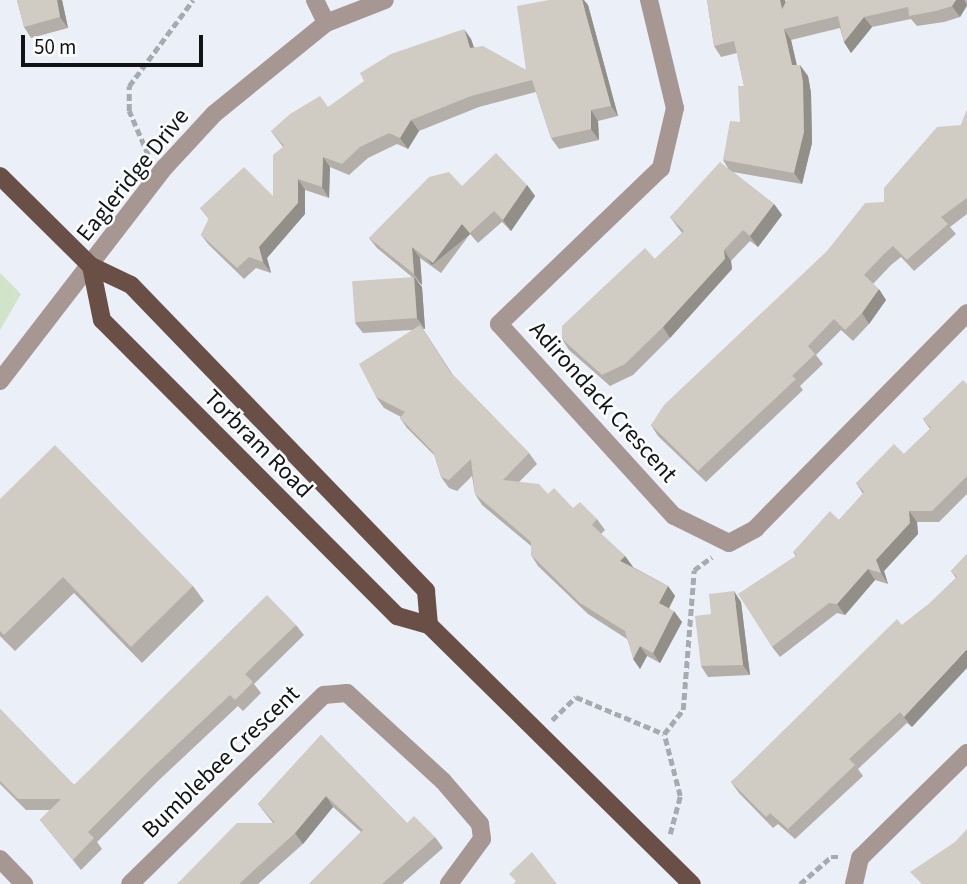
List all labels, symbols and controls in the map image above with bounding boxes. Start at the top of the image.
scale bar [24,21,206,65]
text: 50 m [34,32,76,62]
street label: Eagleridge Drive [71,103,195,247]
street label: Adirondack Crescent [523,316,683,488]
street label: Torbram Road [198,384,318,504]
street label: Bumblebee Crescent [136,680,306,844]

